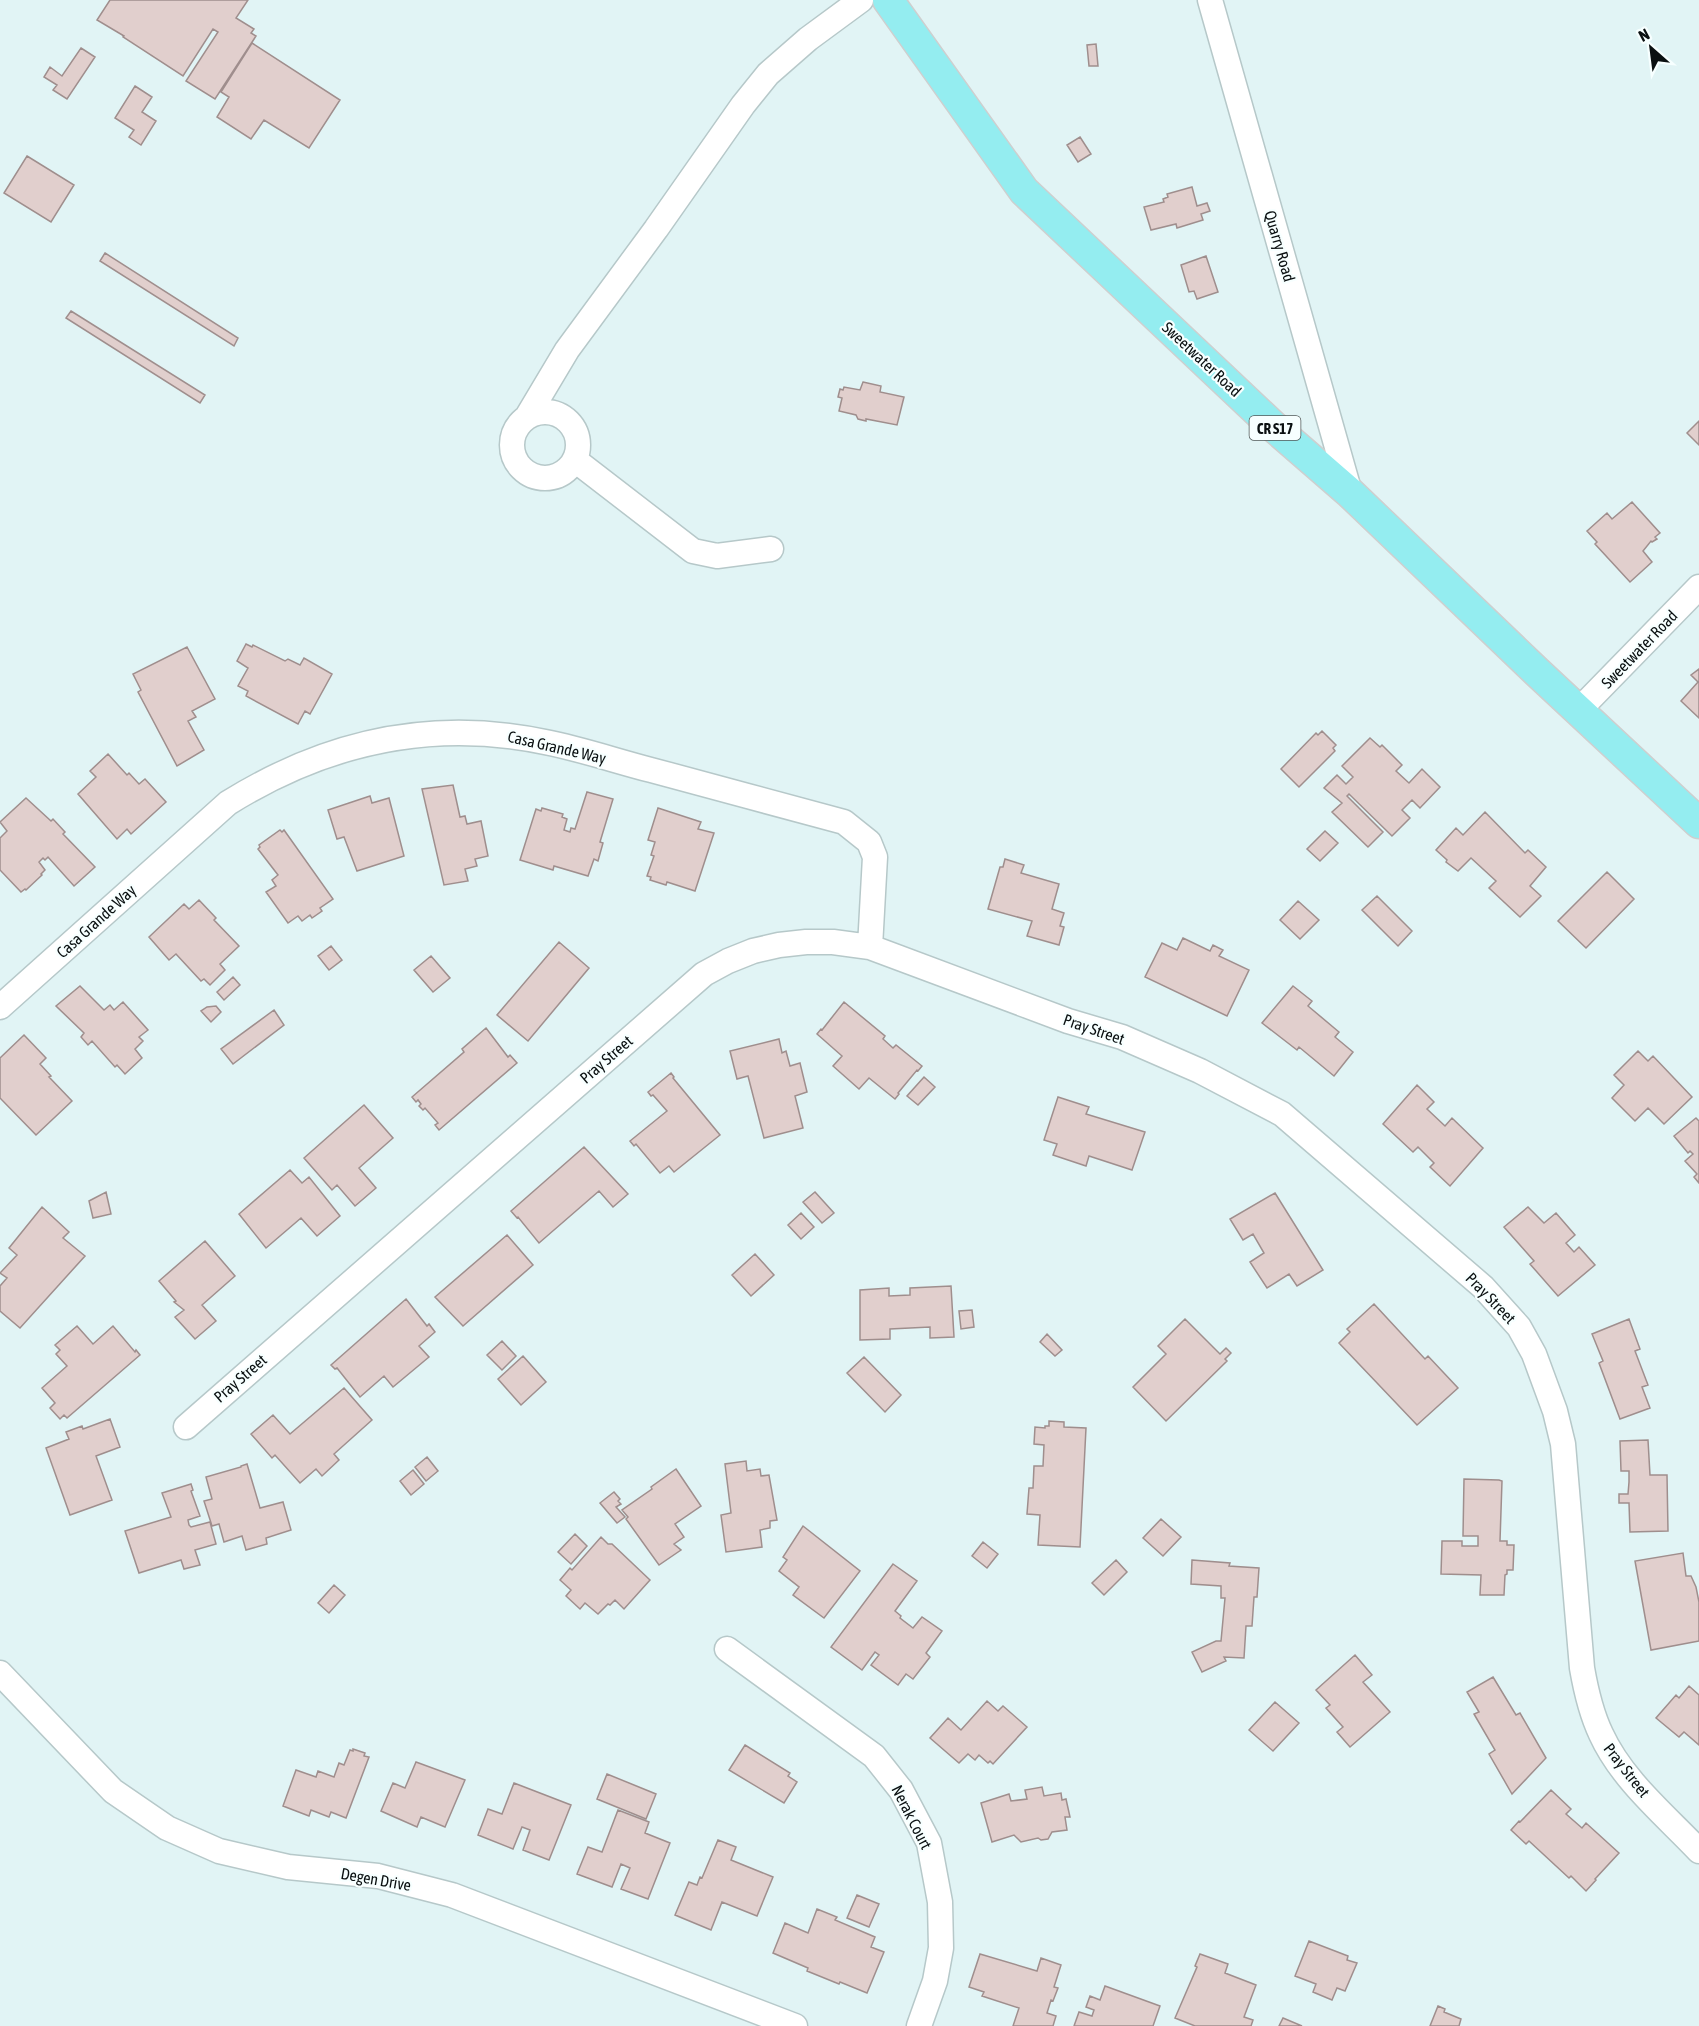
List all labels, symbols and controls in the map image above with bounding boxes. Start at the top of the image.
north arrow [1621,18,1681,78]
text: N [1636,25,1652,45]
street label: Quarry Road [1260,208,1299,284]
street label: Sweetwater Road [1159,318,1245,400]
road number: CR S17 [1250,416,1300,440]
street label: Sweetwater Road [1597,606,1681,692]
street label: Casa Grande Way [506,727,608,768]
street label: Casa Grande Way [53,881,140,962]
street label: Pray Street [1061,1010,1127,1049]
street label: Pray Street [576,1031,637,1087]
street label: Pray Street [1462,1269,1520,1328]
street label: Pray Street [210,1350,271,1406]
street label: Pray Street [1600,1739,1654,1802]
street label: Nerak Court [888,1782,936,1852]
street label: Degen Drive [339,1864,413,1895]

